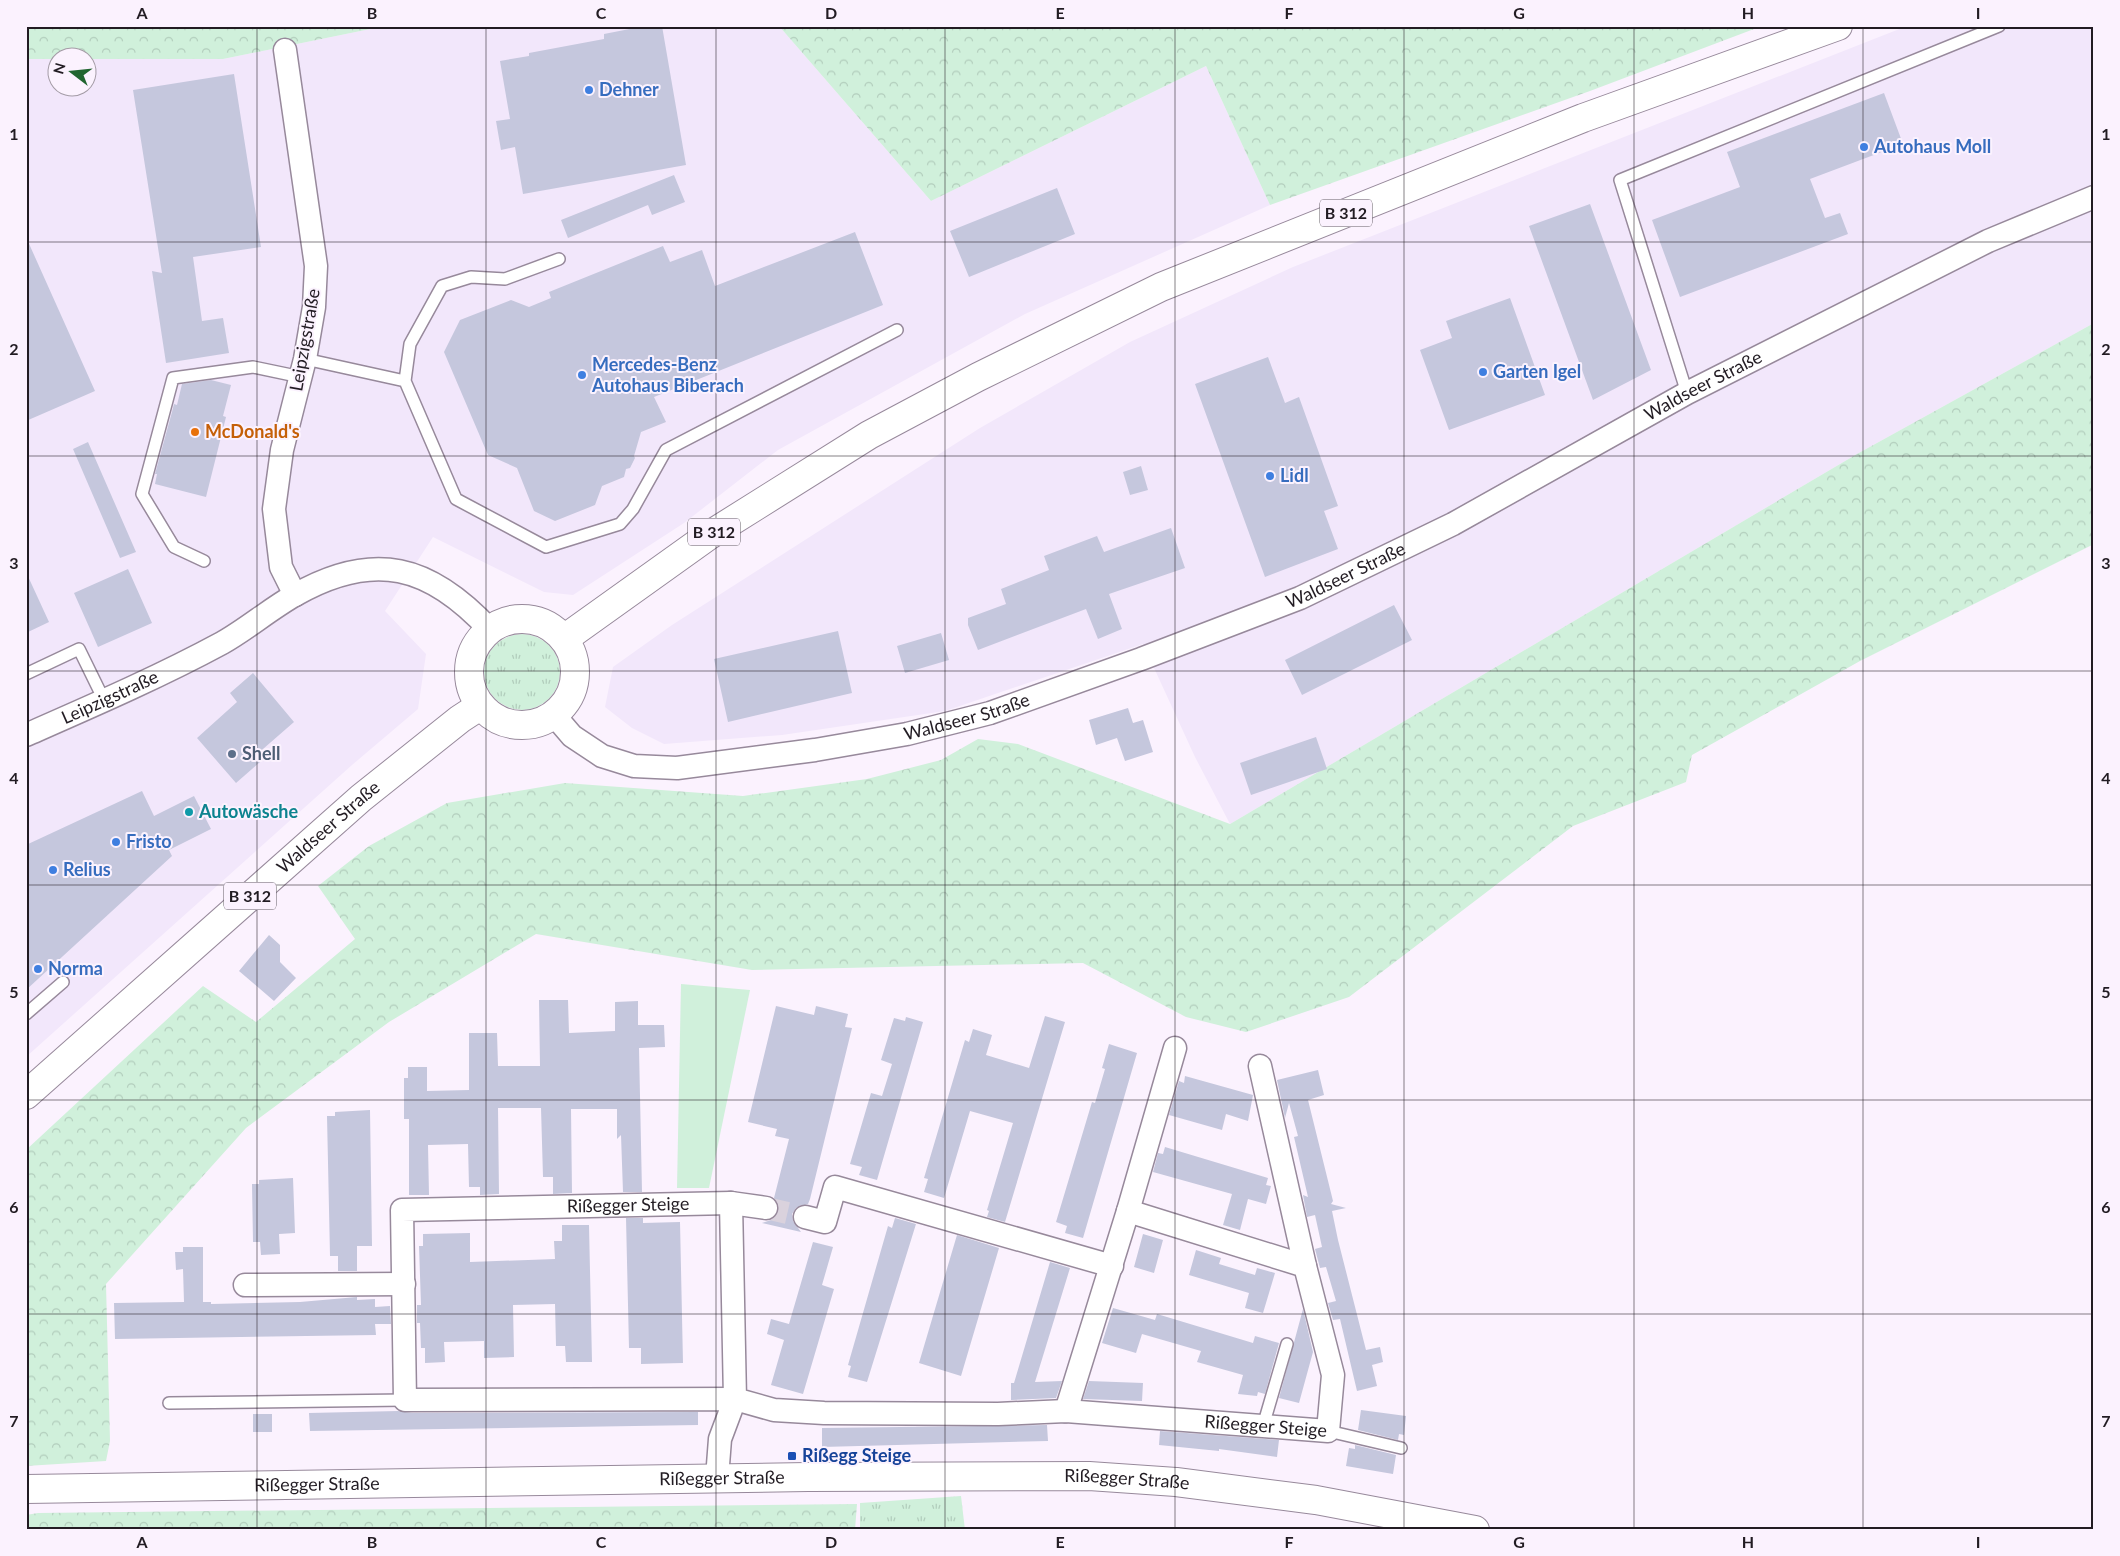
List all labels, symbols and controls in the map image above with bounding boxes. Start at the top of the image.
text: A [135,3,148,22]
text: B [367,3,377,22]
text: C [596,3,607,22]
text: D [825,3,837,22]
text: E [1055,3,1065,22]
text: F [1284,3,1294,22]
text: G [1513,3,1525,22]
text: H [1742,3,1754,22]
text: I [1976,3,1980,22]
north arrow [48,48,98,98]
text: N [49,61,69,76]
place label: Dehner [599,78,659,100]
marker: Dehner [583,84,595,96]
text: 1 [9,124,19,143]
text: 1 [2101,124,2111,143]
place label: Autohaus Moll [1873,135,1991,157]
marker: Autohaus Moll [1858,141,1870,153]
road number: B 312 [1320,200,1372,227]
street label: Leipzigstraße [284,287,324,393]
text: 2 [9,339,19,358]
text: 2 [2101,339,2111,358]
street label: Waldseer Straße [1640,345,1765,425]
place label: Mercedes-Benz Autohaus Biberach [591,353,744,396]
place label: Garten Igel [1493,360,1581,382]
marker: Garten Igel [1477,366,1489,378]
marker: Mercedes-Benz Autohaus Biberach [576,369,588,381]
place label: McDonald's [205,420,300,442]
marker: McDonald's [189,426,201,438]
place label: Lidl [1280,464,1309,486]
marker: Lidl [1264,470,1276,482]
road number: B 312 [688,518,740,546]
street label: Waldseer Straße [1283,537,1409,612]
text: 3 [9,553,19,572]
text: 3 [2101,553,2111,572]
street label: Leipzigstraße [58,665,162,728]
street label: Waldseer Straße [901,688,1032,744]
place label: Shell [242,742,280,764]
marker: Shell [226,748,238,760]
text: 4 [9,768,19,787]
text: 4 [2101,768,2111,787]
street label: Waldseer Straße [272,775,384,877]
place label: Autowäsche [198,800,298,822]
marker: Autowäsche [183,806,195,818]
place label: Fristo [126,830,172,852]
marker: Fristo [110,836,122,848]
place label: Relius [63,858,111,880]
marker: Relius [47,864,59,876]
road number: B 312 [224,882,276,909]
place label: Norma [48,957,103,979]
marker: Norma [32,963,44,975]
text: 5 [9,982,19,1001]
text: 5 [2101,982,2111,1001]
street label: Rißegger Steige [567,1192,690,1216]
text: 6 [9,1197,19,1216]
text: 6 [2101,1197,2111,1216]
street label: Rißegger Steige [1204,1410,1328,1441]
text: 7 [9,1411,19,1430]
text: 7 [2101,1411,2111,1430]
place label: Rißegg Steige [802,1444,911,1466]
marker: Rißegg Steige [786,1450,798,1462]
street label: Rißegger Straße [1064,1464,1191,1494]
street label: Rißegger Straße [659,1465,785,1489]
street label: Rißegger Straße [254,1472,380,1495]
text: A [135,1532,148,1551]
text: B [367,1532,377,1551]
text: C [596,1532,607,1551]
text: D [825,1532,837,1551]
text: E [1055,1532,1065,1551]
text: F [1284,1532,1294,1551]
text: G [1513,1532,1525,1551]
text: H [1742,1532,1754,1551]
text: I [1976,1532,1980,1551]

